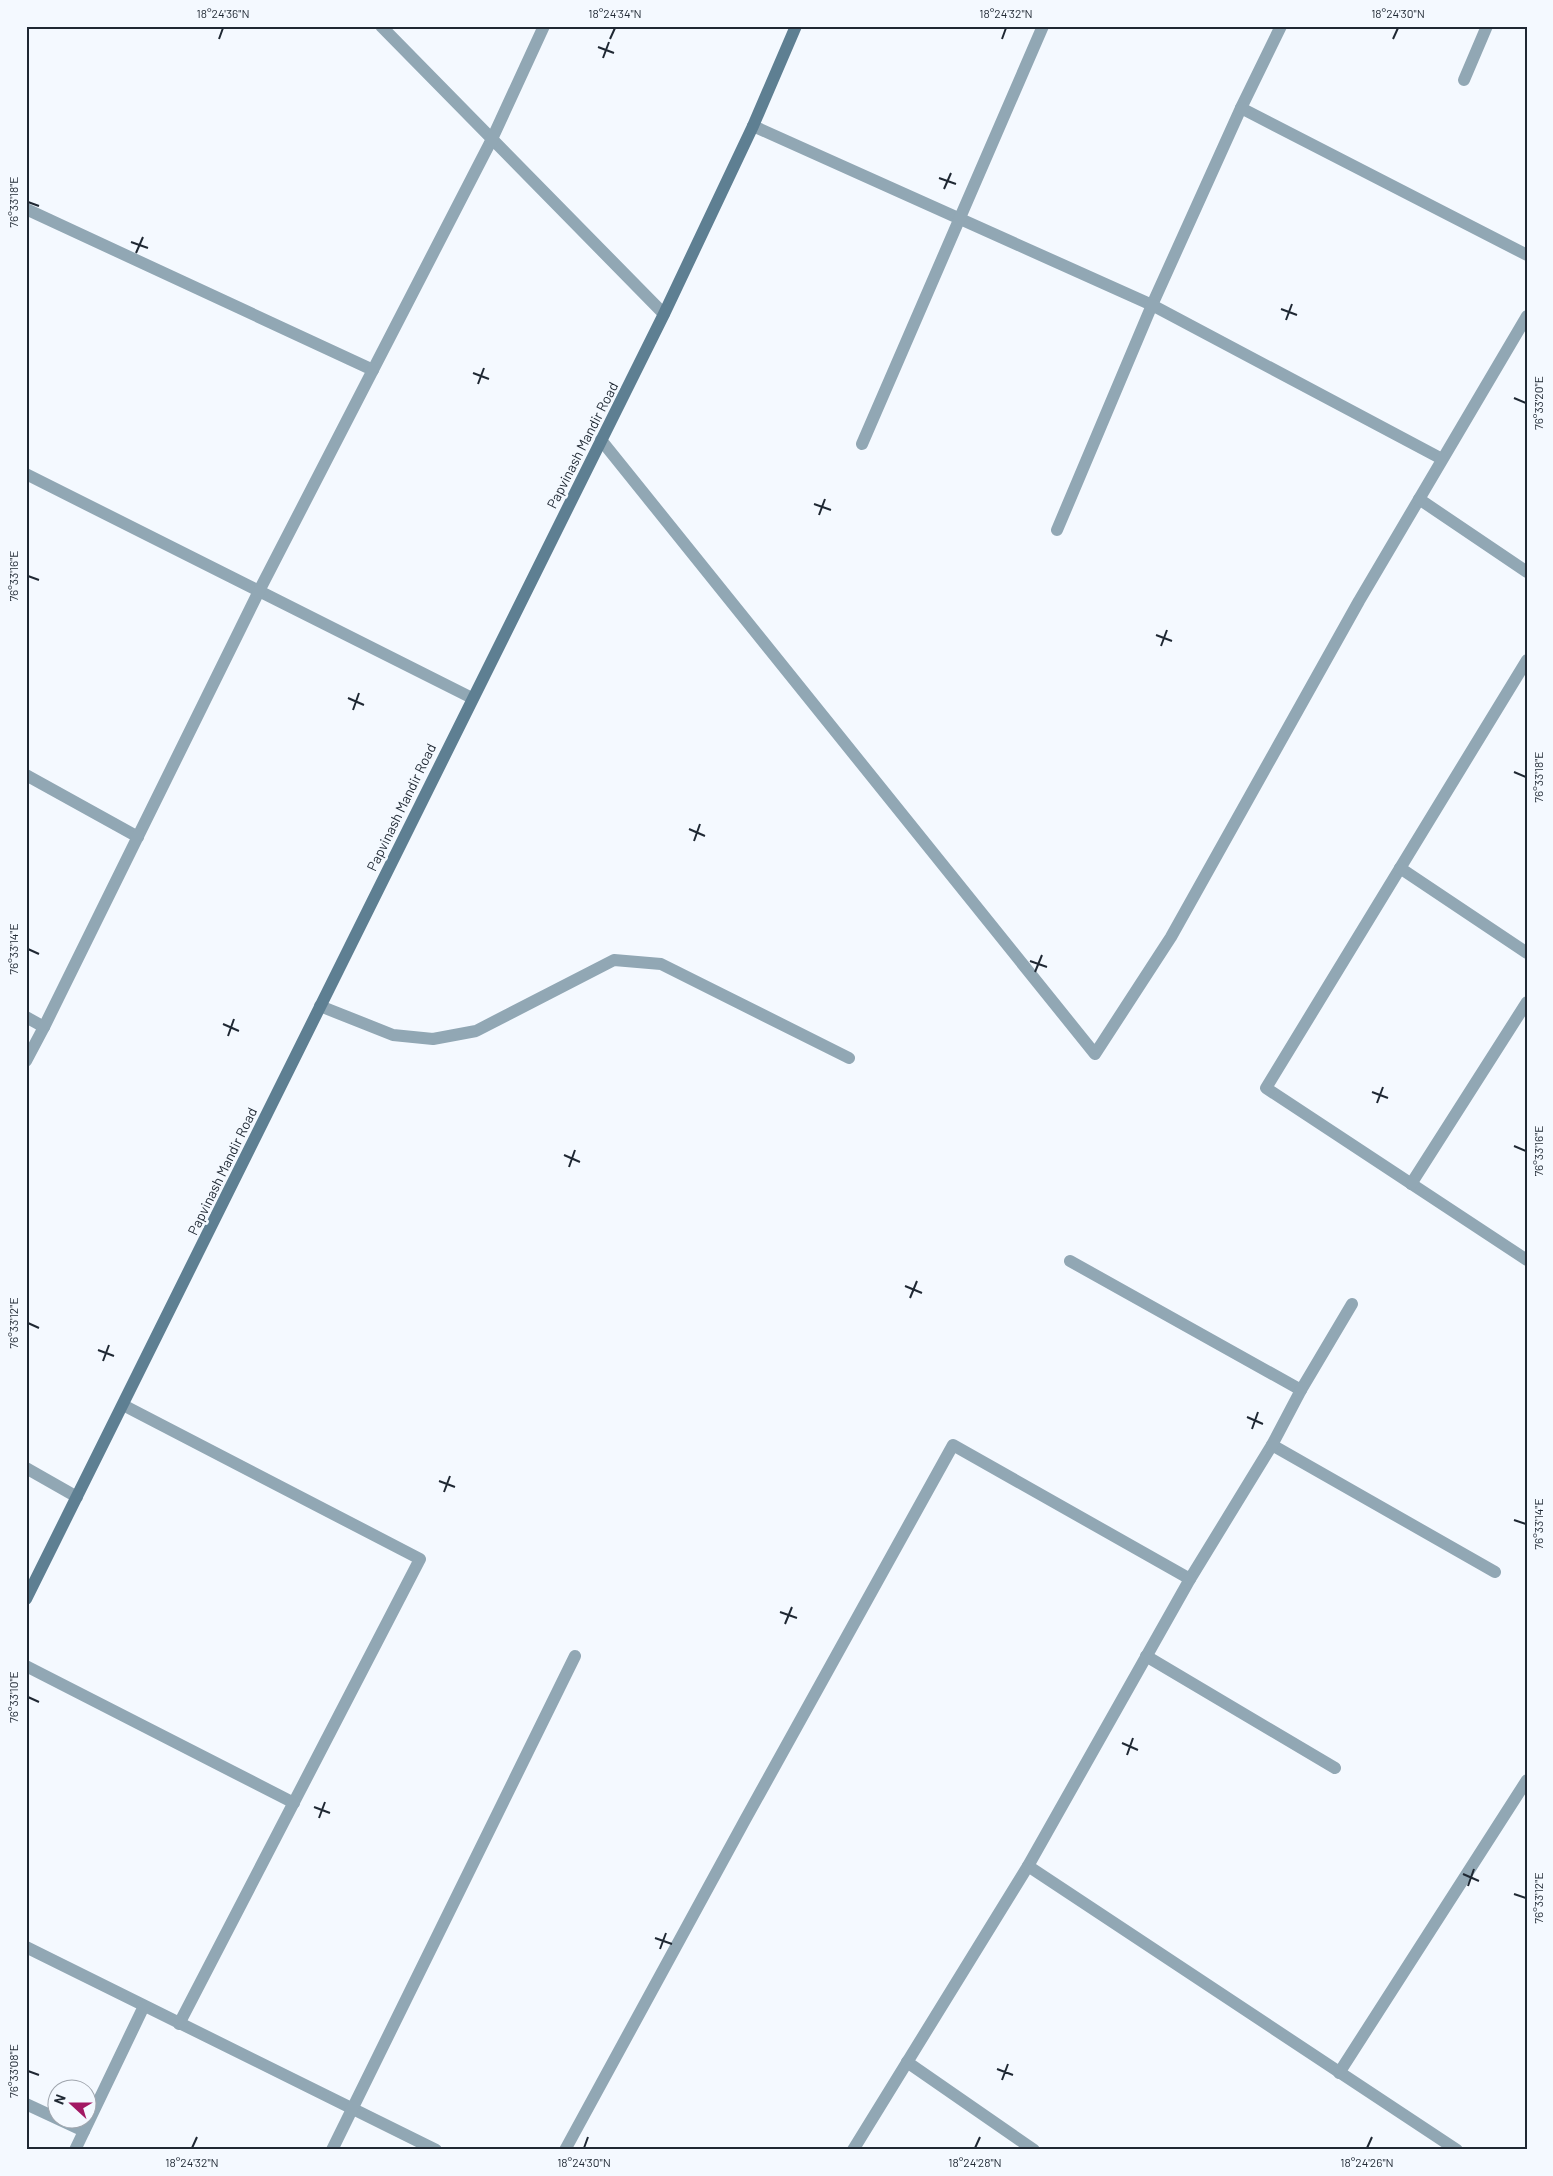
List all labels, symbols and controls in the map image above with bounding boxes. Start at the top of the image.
text: 18°24'36"N [196,6,250,20]
text: 18°24'34"N [588,6,642,20]
text: 18°24'32"N [979,6,1033,20]
text: 18°24'30"N [1371,6,1425,20]
text: 76°33'18"E [6,176,20,228]
text: 76°33'20"E [1531,376,1545,430]
street label: Papvinash Mandir Road [543,379,621,511]
text: 76°33'16"E [6,550,20,602]
street label: Papvinash Mandir Road [363,740,439,874]
text: 76°33'18"E [1531,751,1545,803]
text: 76°33'14"E [6,923,20,975]
street label: Papvinash Mandir Road [184,1104,260,1238]
text: 76°33'16"E [1531,1125,1545,1177]
text: 76°33'12"E [6,1297,20,1349]
text: 76°33'14"E [1531,1498,1545,1550]
text: 76°33'10"E [6,1671,20,1723]
text: 76°33'12"E [1531,1872,1545,1924]
text: 76°33'08"E [6,2044,20,2098]
north arrow [48,2078,98,2128]
text: N [50,2092,69,2107]
text: 18°24'32"N [165,2155,219,2169]
text: 18°24'30"N [557,2155,611,2169]
text: 18°24'28"N [948,2155,1002,2169]
text: 18°24'26"N [1340,2155,1394,2169]

